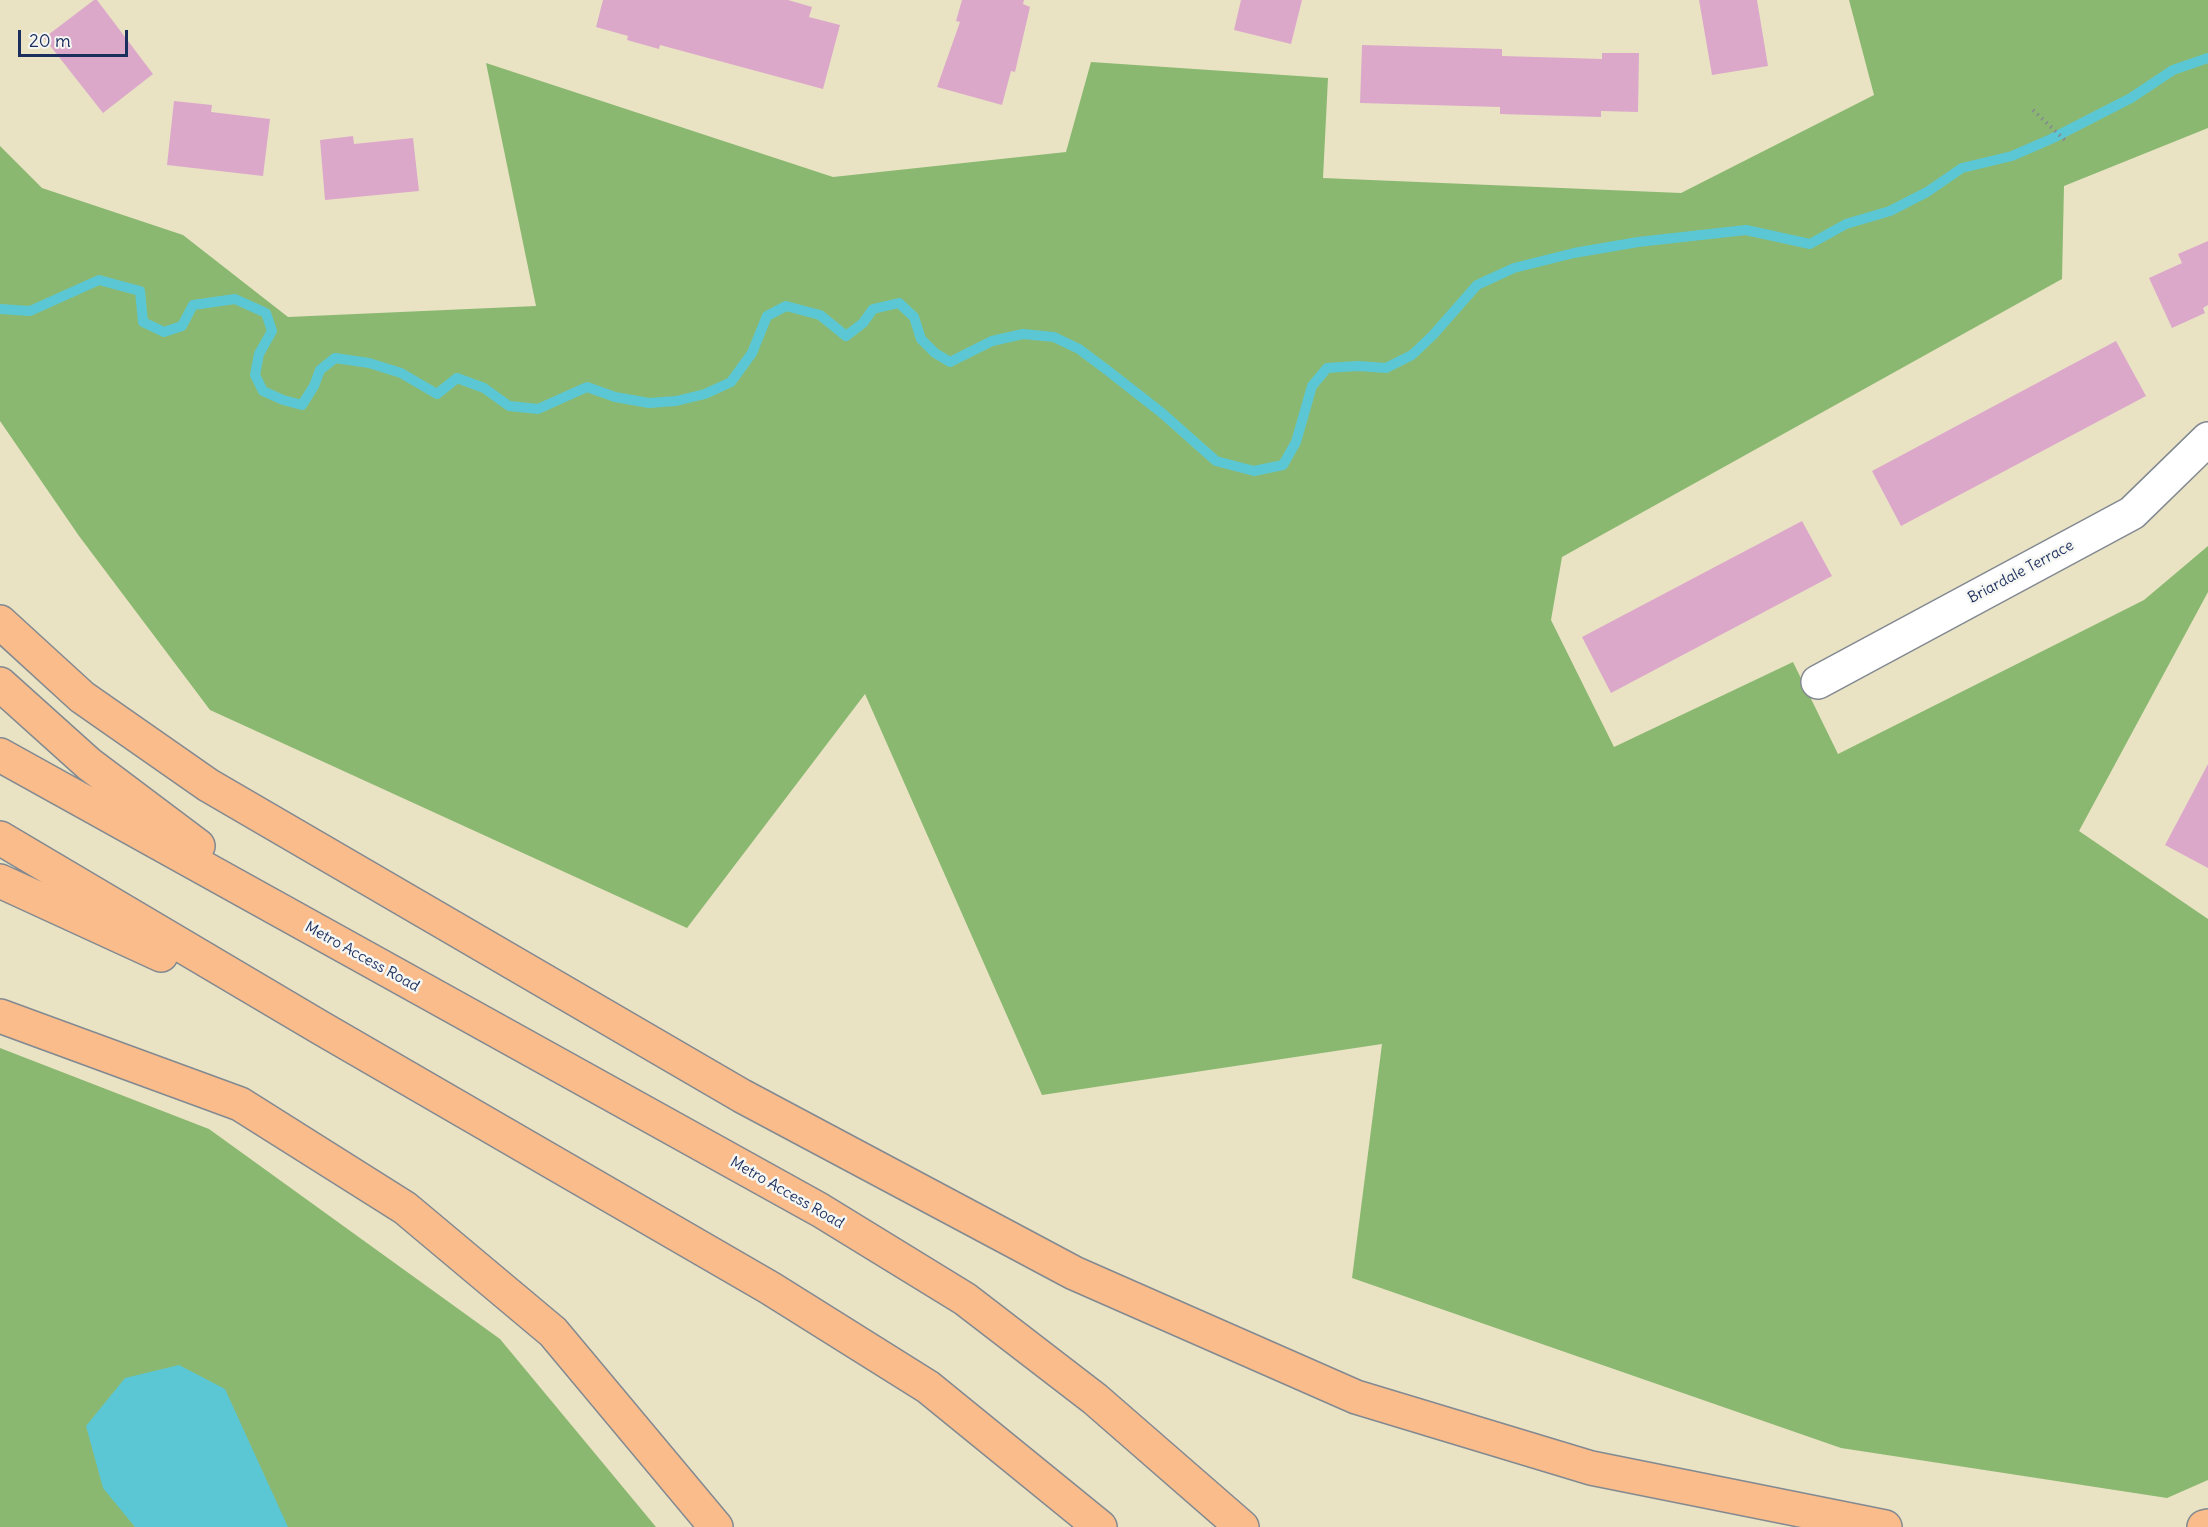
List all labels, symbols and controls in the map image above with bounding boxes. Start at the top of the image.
scale bar [21,18,130,56]
text: 20 m [29,29,71,52]
street label: Briardale Terrace [1965,537,2077,607]
street label: Metro Access Road [302,918,422,996]
street label: Metro Access Road [727,1153,847,1233]

